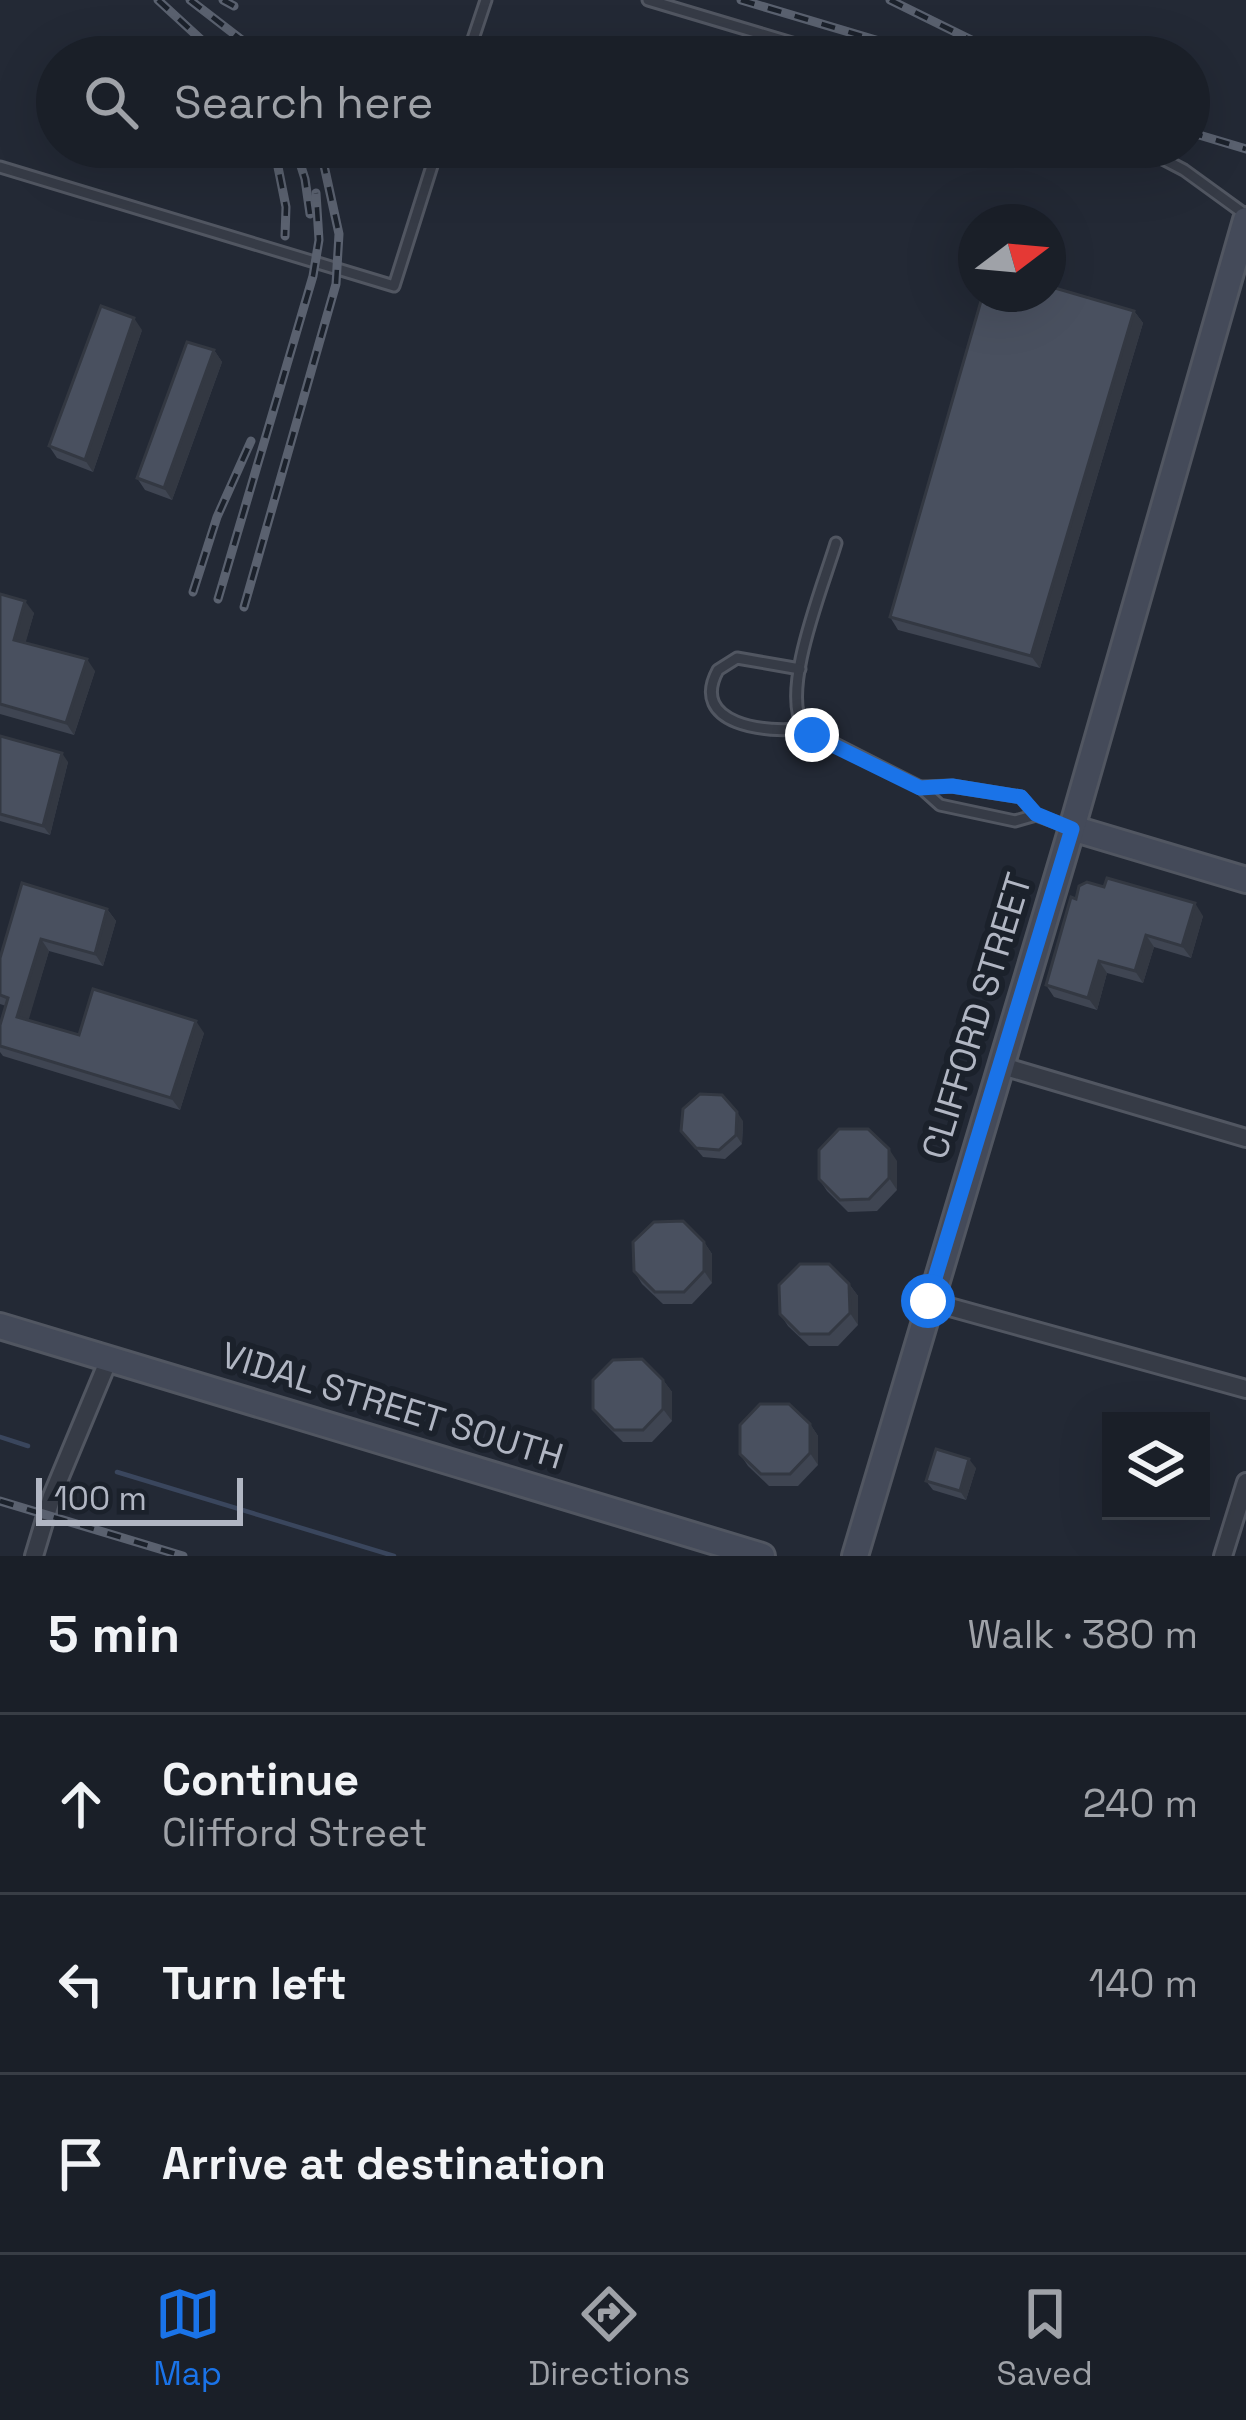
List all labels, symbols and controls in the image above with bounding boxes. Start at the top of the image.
search box [36,36,1210,168]
icon: search [78,69,144,135]
text: Search here [174,74,433,131]
north arrow [958,204,1066,312]
route end [785,708,839,762]
street label: CLIFFORD STREET [912,867,1042,1165]
route start [901,1274,955,1328]
street label: VIDAL STREET SOUTH [216,1332,568,1480]
map controls [1102,1412,1210,1520]
button: layers [1102,1412,1210,1520]
scale bar [36,1472,243,1525]
text: 100 m [54,1478,147,1520]
text: 5 min [48,1602,180,1667]
text: Walk · 380 m [968,1610,1198,1659]
text: Continue [162,1751,359,1808]
icon: ahead [48,1771,114,1837]
text: 240 m [1083,1779,1198,1828]
text: Clifford Street [162,1808,427,1857]
icon: left [48,1951,114,2017]
text: Turn left [162,1955,347,2012]
text: 140 m [1089,1959,1198,2008]
icon: arrive [48,2131,114,2197]
text: Arrive at destination [162,2135,606,2192]
tab: Map [153,2281,222,2395]
tab: Directions [528,2281,690,2395]
tab: Saved [997,2281,1093,2395]

